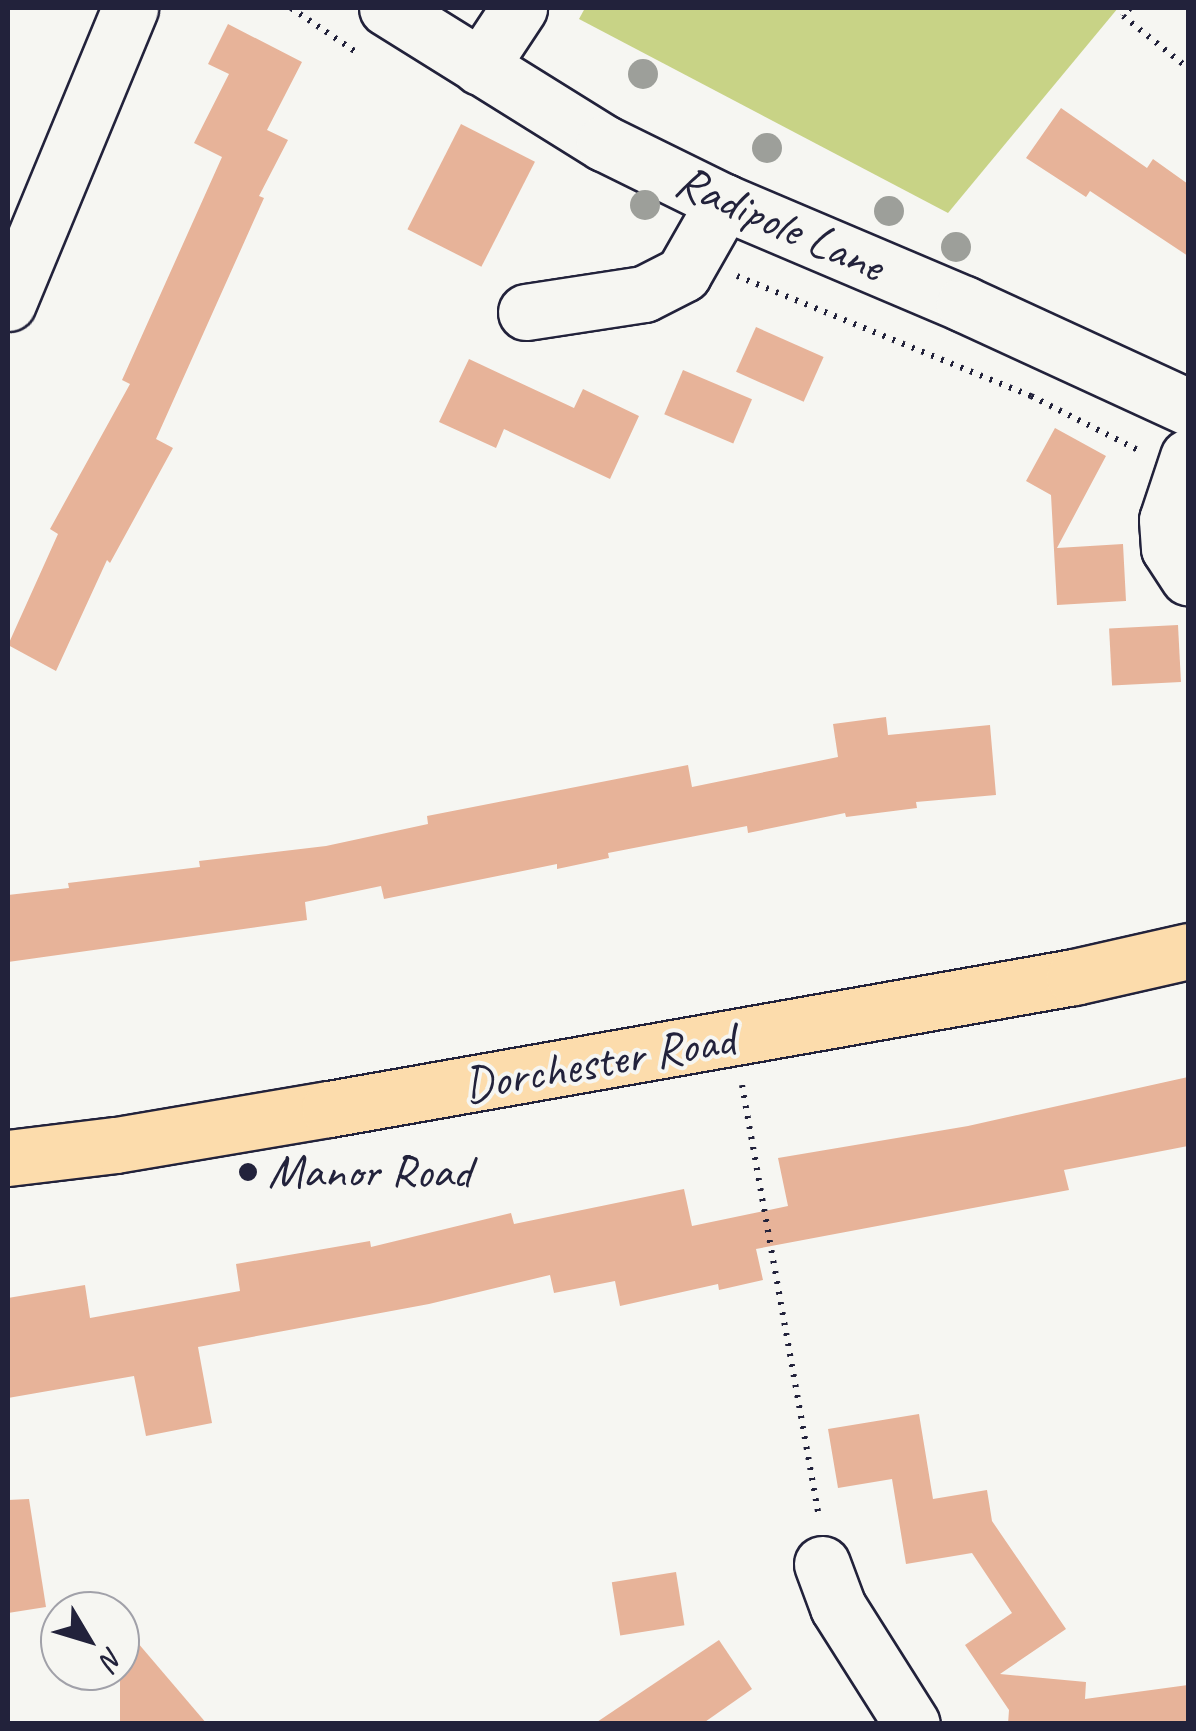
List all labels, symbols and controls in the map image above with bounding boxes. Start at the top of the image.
street label: Radipole Lane [666,151,894,295]
street label: Dorchester Road [459,1010,739,1114]
place label: Manor Road [268,1143,471,1201]
marker: Manor Road [237,1161,259,1183]
north arrow [40,1591,140,1691]
text: N [93,1641,132,1676]

